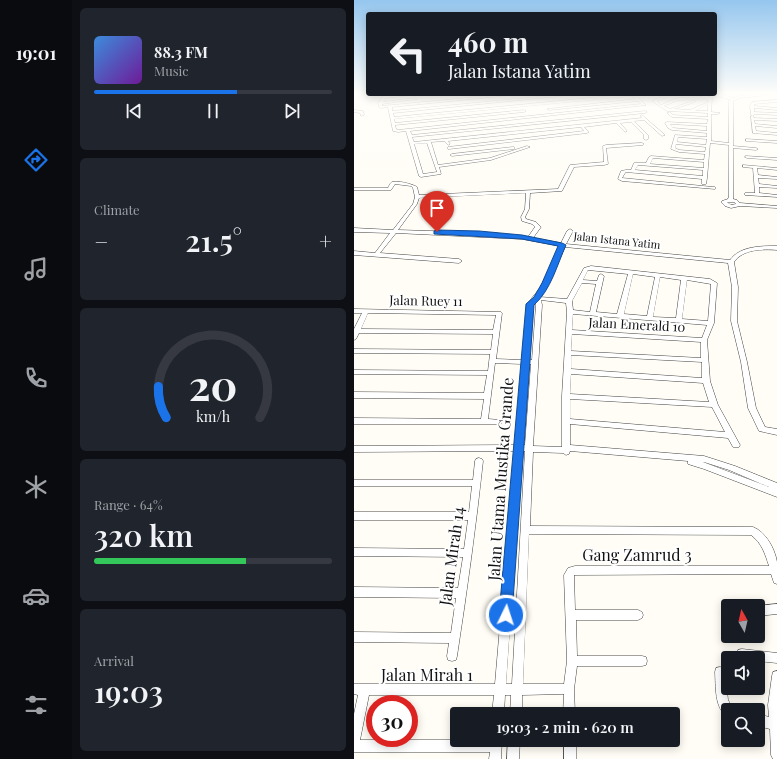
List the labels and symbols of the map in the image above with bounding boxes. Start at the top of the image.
pin [420,191,454,232]
street label: Jalan Istana Yatim [572,228,661,252]
street label: Jalan Ruey 11 [388,291,463,309]
street label: Jalan Emerald 10 [587,313,686,335]
street label: Jalan Utama Mustika Grande [482,377,518,582]
street label: Jalan Mirah 14 [434,505,468,608]
street label: Gang Zamrud 3 [582,544,692,565]
position arrow [485,594,527,636]
north arrow [721,599,765,643]
street label: Jalan Mirah 1 [380,664,473,685]
speed limit sign: 30 [366,695,418,747]

